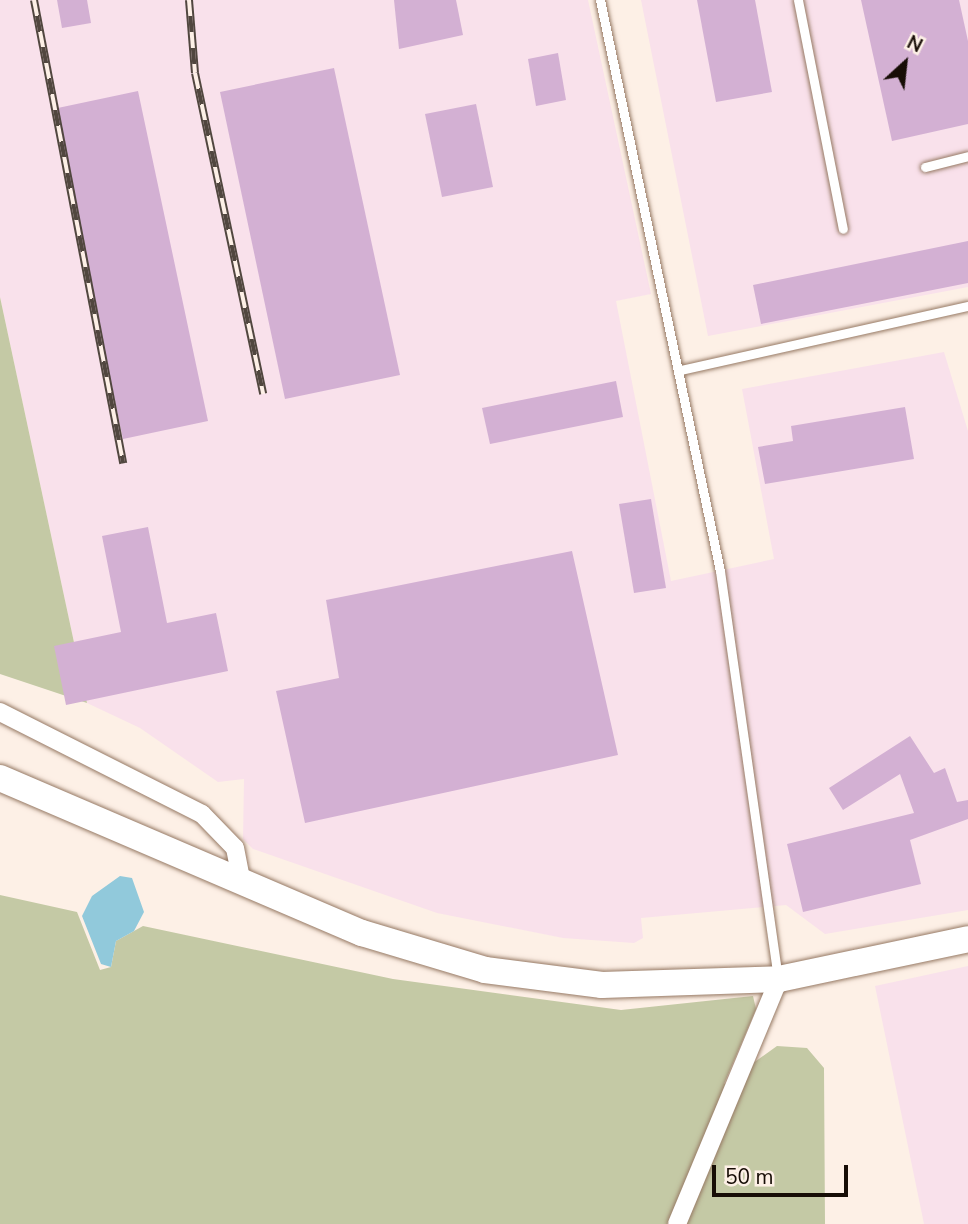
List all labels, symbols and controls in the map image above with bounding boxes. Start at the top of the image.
north arrow [870,28,940,98]
text: N [902,29,927,59]
scale bar [716,1150,852,1194]
text: 50 m [725,1163,774,1191]

